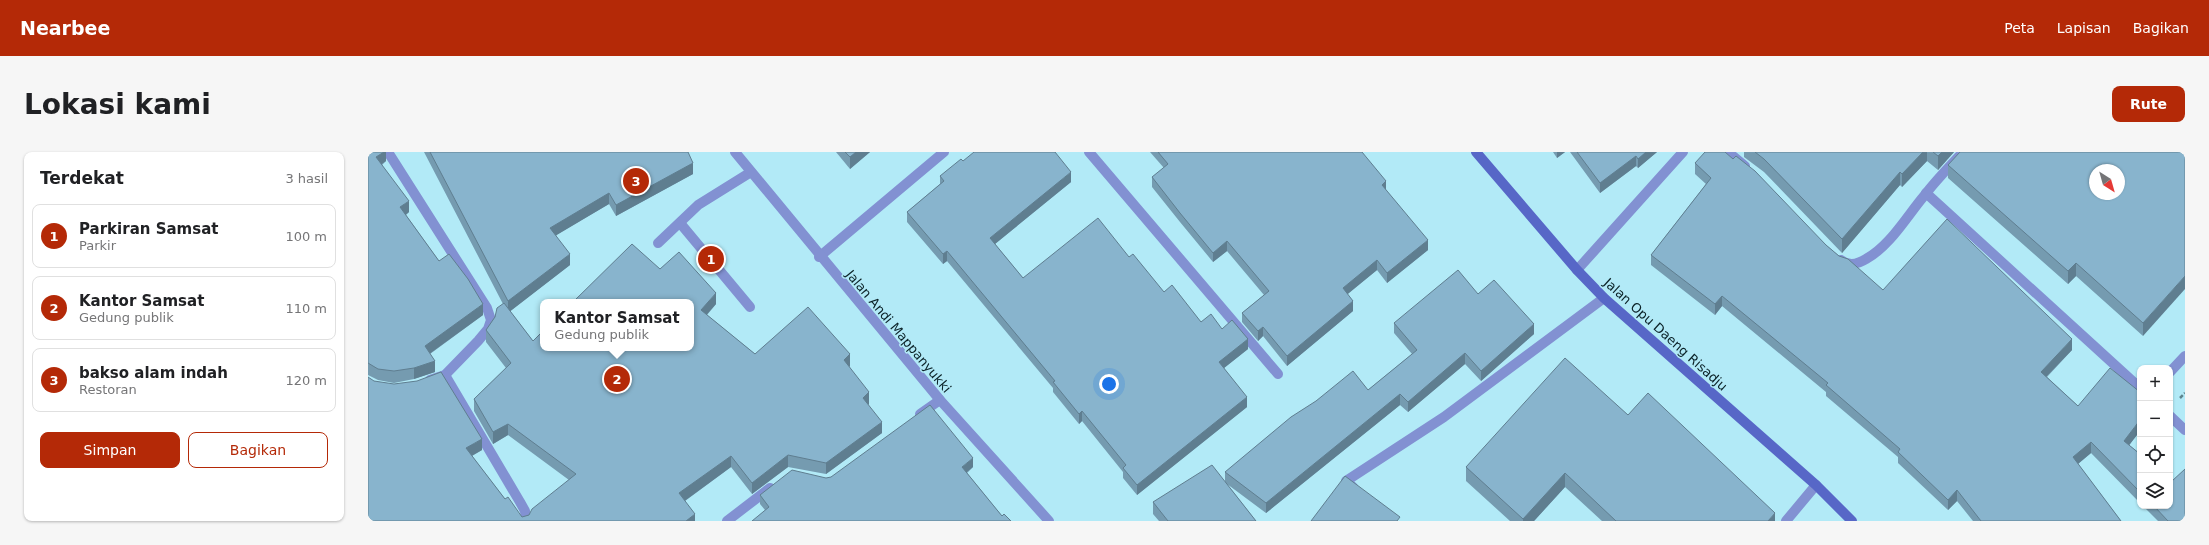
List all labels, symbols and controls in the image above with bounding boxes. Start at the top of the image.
text: Nearbee [20,17,110,39]
text: Peta [2004,20,2035,36]
text: Lapisan [2057,20,2111,36]
text: Bagikan [2133,20,2189,36]
button: Rute [2112,86,2185,122]
text: Lokasi kami [24,88,211,121]
north arrow [2089,164,2125,200]
pin: 3 [623,166,649,196]
text: Terdekat [40,168,124,188]
text: 3 hasil [285,171,328,186]
text: Parkiran Samsat [79,220,218,238]
text: 1 [49,229,59,244]
text: 100 m [285,229,327,244]
text: Parkir [79,238,116,253]
pin: 1 [698,244,724,274]
street label: Jalan Andi Mappanyukki [842,266,954,396]
street label: Jalan Opu Daeng Risadju [1600,274,1730,394]
text: Kantor Samsat [79,292,204,310]
popup [540,299,694,351]
text: 2 [49,301,59,316]
text: 110 m [285,301,327,316]
text: Kantor Samsat [554,309,680,327]
text: Gedung publik [79,310,174,325]
text: Gedung publik [554,327,649,342]
text: bakso alam indah [79,364,228,382]
pin: 2 [604,364,630,394]
map controls [2137,365,2173,509]
button: + [2137,365,2173,401]
text: 3 [49,373,59,388]
text: 120 m [285,373,327,388]
your location [1099,374,1119,394]
text: Restoran [79,382,137,397]
button: − [2137,401,2173,437]
button: Simpan [40,432,180,468]
button: Bagikan [188,432,328,468]
button: locate [2137,437,2173,473]
button: layers [2137,473,2173,509]

